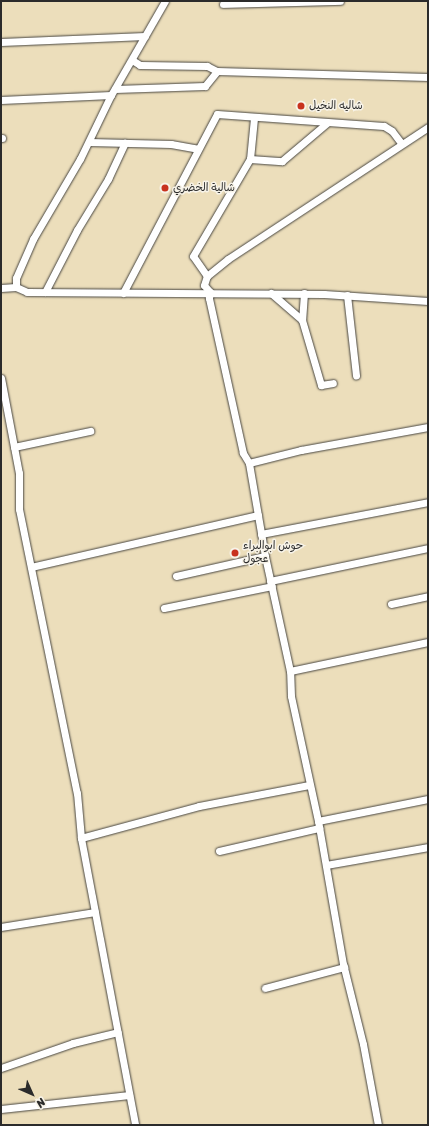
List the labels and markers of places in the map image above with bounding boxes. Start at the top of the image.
place label: شاليه النخيل [309,99,363,113]
marker: شاليه النخيل [296,101,306,111]
place label: شالية الخضري [173,181,235,195]
marker: شالية الخضري [160,183,170,193]
place label: حوش ابوالبراء عجول [243,540,303,566]
marker: حوش ابوالبراء عجول [230,548,240,558]

